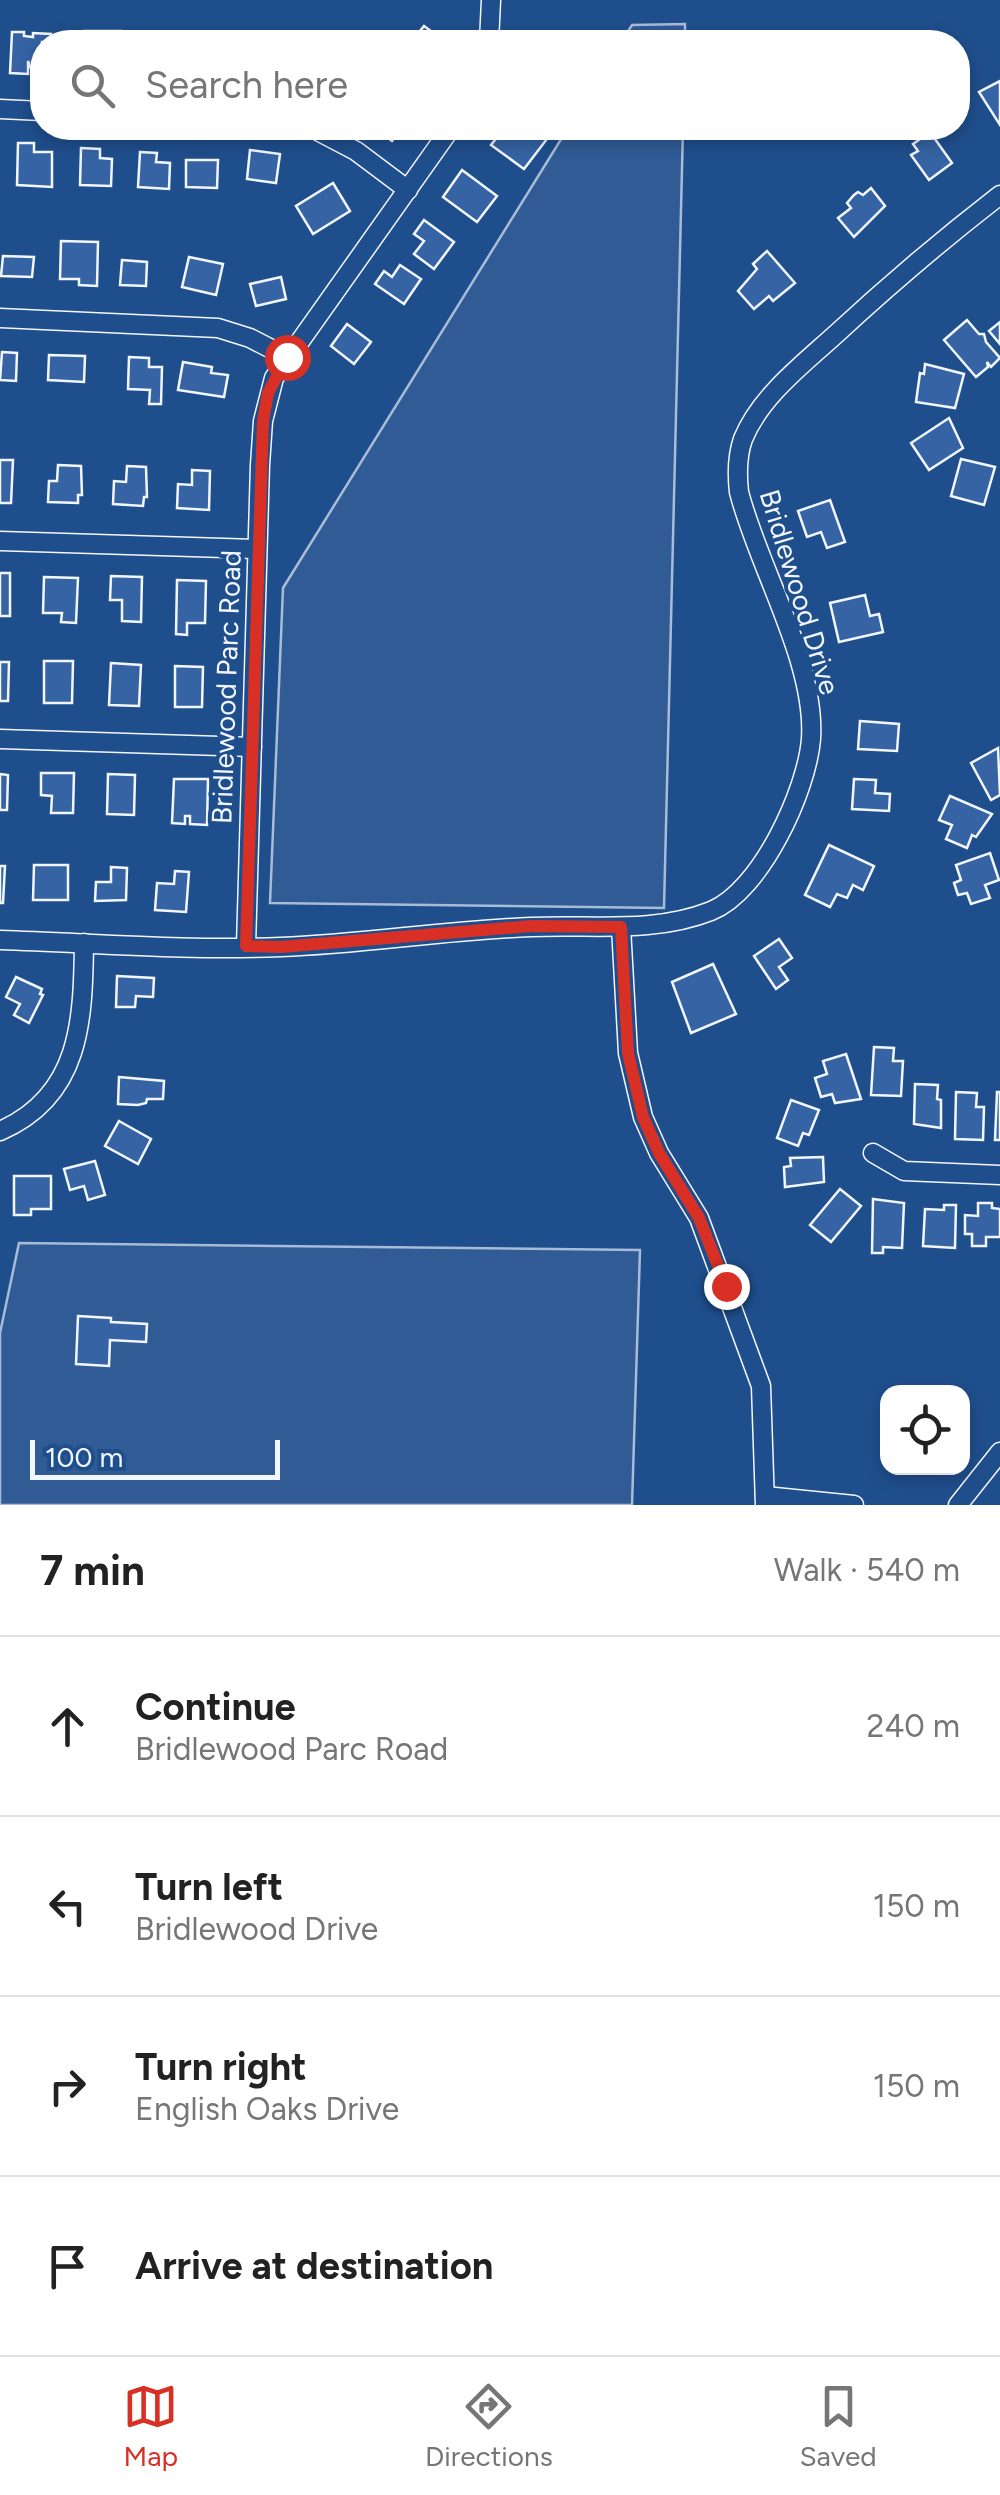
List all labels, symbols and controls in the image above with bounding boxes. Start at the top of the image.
search box [30,30,970,140]
icon: search [65,58,120,113]
text: Search here [145,62,348,108]
route start [265,335,311,381]
street label: Bridlewood Drive [753,485,847,699]
street label: Bridlewood Parc Road [204,549,248,825]
route end [704,1264,750,1310]
map controls [880,1385,970,1475]
button: locate [880,1385,970,1475]
scale bar [30,1435,280,1480]
text: 100 m [45,1440,123,1474]
text: 7 min [40,1545,145,1596]
text: Walk · 540 m [774,1551,960,1589]
text: Continue [135,1684,296,1730]
icon: ahead [40,1699,95,1754]
text: 240 m [867,1707,960,1745]
text: Bridlewood Parc Road [135,1730,448,1768]
text: Turn left [135,1864,283,1910]
icon: left [40,1879,95,1934]
text: 150 m [873,1887,960,1925]
text: Bridlewood Drive [135,1910,378,1948]
text: Turn right [135,2044,307,2090]
icon: right [40,2059,95,2114]
text: 150 m [873,2067,960,2105]
text: English Oaks Drive [135,2090,399,2128]
icon: arrive [40,2239,95,2294]
text: Arrive at destination [135,2243,493,2289]
tab: Map [123,2379,178,2473]
tab: Directions [425,2379,553,2473]
tab: Saved [799,2379,877,2473]

